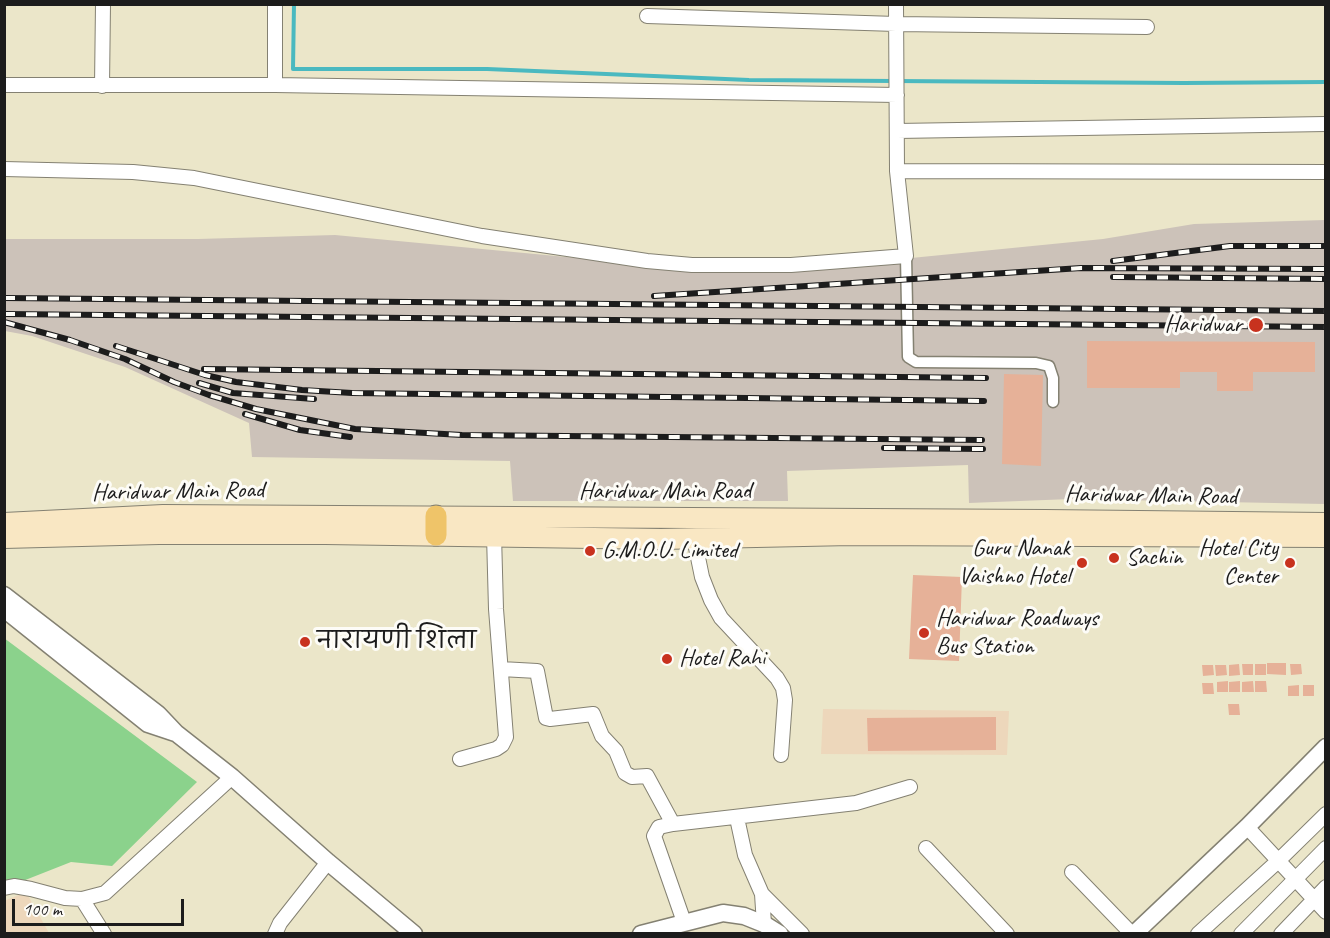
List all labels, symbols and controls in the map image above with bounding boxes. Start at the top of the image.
place label: Haridwar [1165,311,1242,339]
marker: Haridwar [1247,316,1265,334]
street label: Haridwar Main Road [92,476,264,508]
street label: Haridwar Main Road [579,478,751,506]
street label: Haridwar Main Road [1065,480,1237,512]
place label: Guru Nanak Vaishno Hotel [959,535,1070,591]
place label: Hotel City Center [1198,535,1278,591]
place label: G.M.O.U. Limited [602,537,737,565]
marker: G.M.O.U. Limited [583,544,597,558]
place label: Sachin [1126,544,1183,572]
marker: Sachin [1107,551,1121,565]
marker: Guru Nanak Vaishno Hotel [1075,556,1089,570]
marker: Hotel City Center [1283,556,1297,570]
place label: Haridwar Roadways Bus Station [936,605,1098,661]
marker: Haridwar Roadways Bus Station [917,626,931,640]
place label: नारायणी शिला [317,628,476,656]
marker: नारायणी शिला [298,635,312,649]
place label: Hotel Rahi [679,645,765,673]
marker: Hotel Rahi [660,652,674,666]
scale bar [15,887,188,925]
text: 100 m [23,898,62,920]

